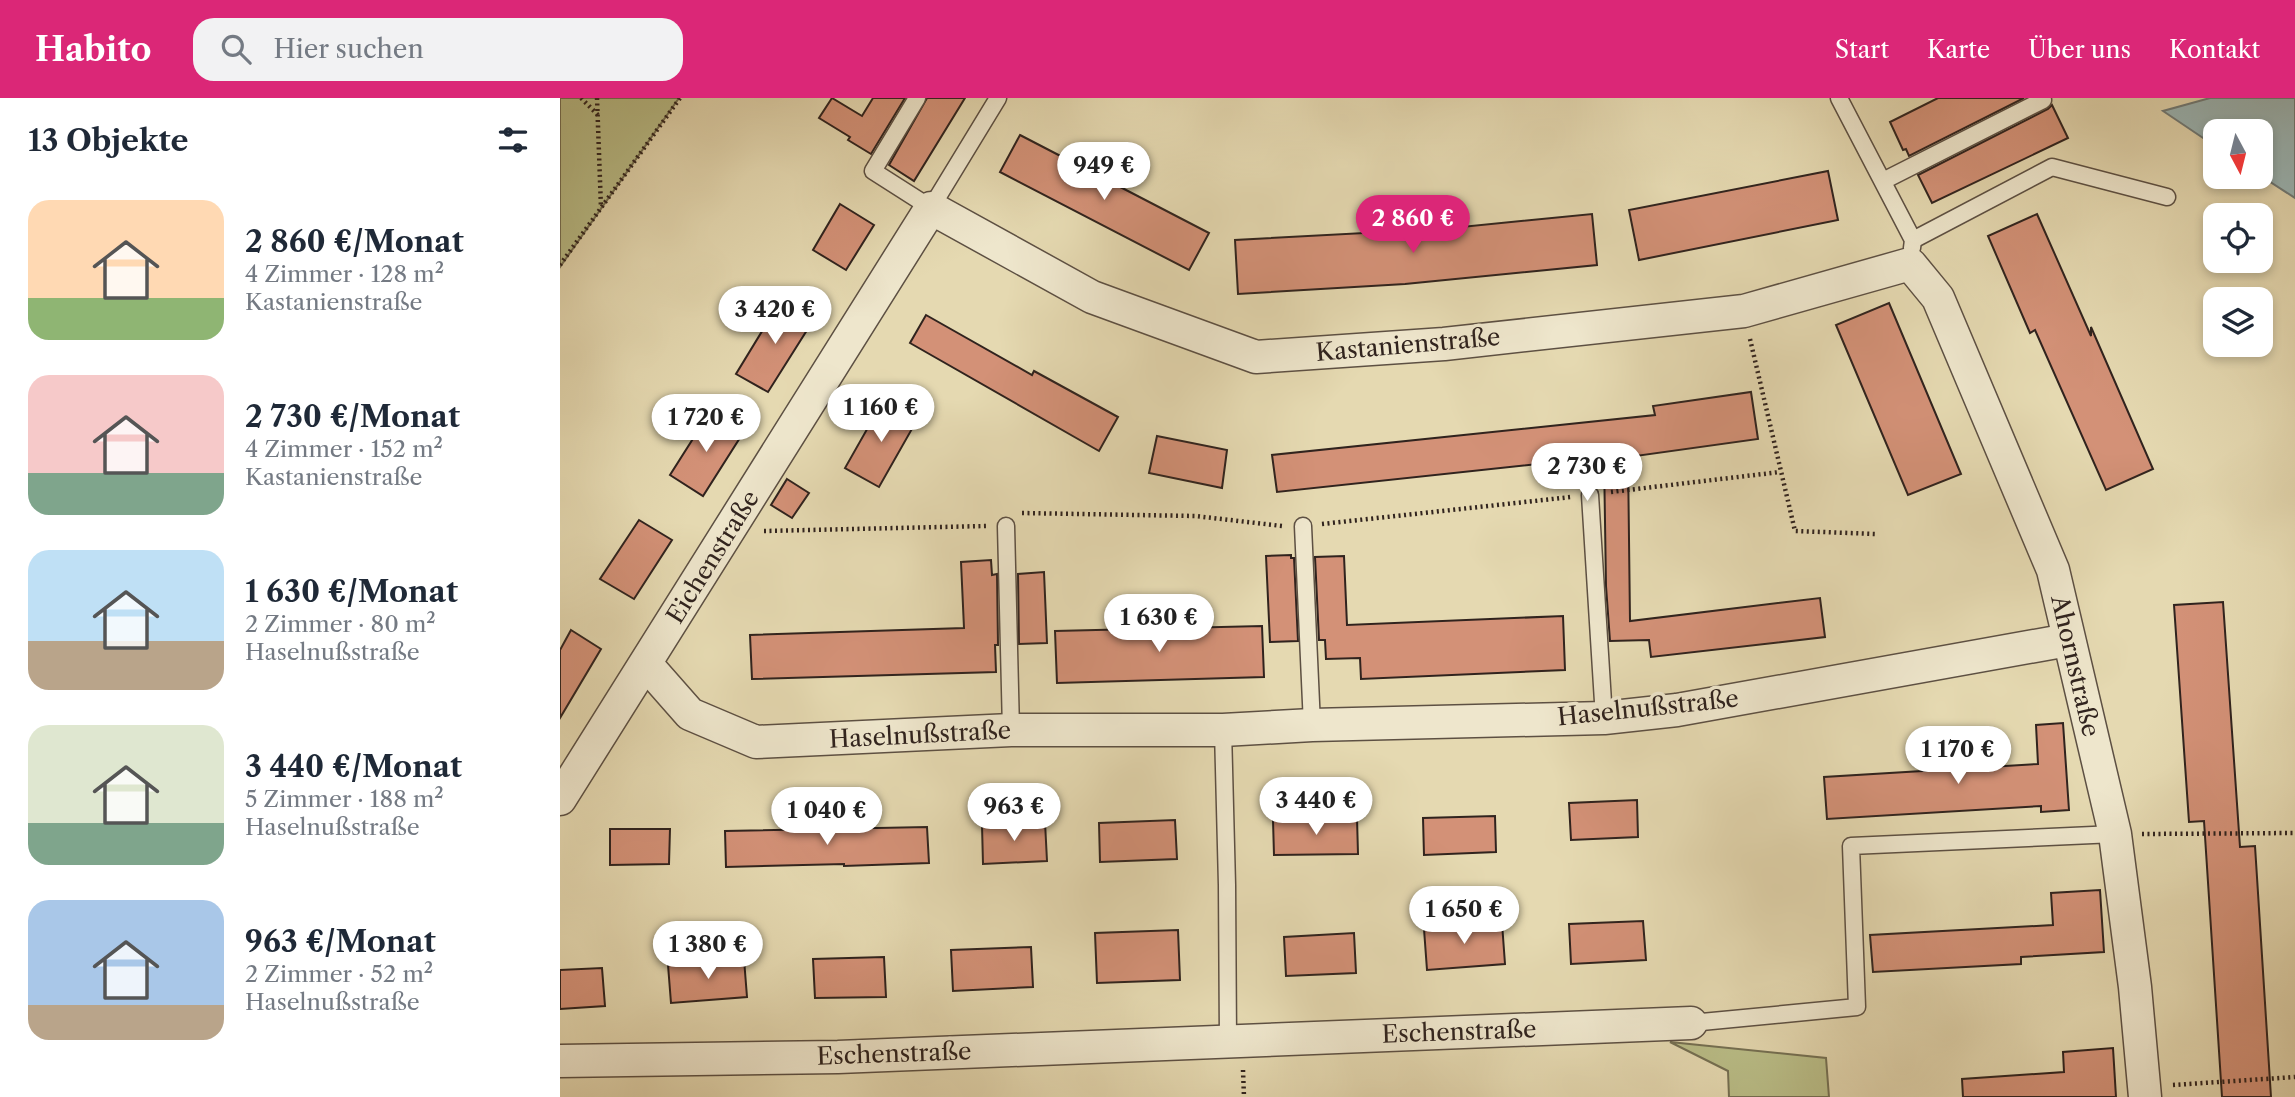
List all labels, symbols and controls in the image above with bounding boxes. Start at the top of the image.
search box [193,18,683,81]
text: Habito [35,29,151,70]
icon: search [217,30,255,68]
text: Hier suchen [273,33,424,65]
text: Start [1835,35,1889,64]
text: Karte [1927,35,1990,64]
text: Über uns [2028,35,2131,64]
text: Kontakt [2169,35,2260,64]
north arrow [2203,119,2273,189]
map controls [2203,119,2273,357]
icon: filters [494,121,532,159]
text: 13 Objekte [28,122,188,159]
pin: 949 € [1055,142,1153,202]
text: 949 € [1073,151,1135,179]
pin: 2 860 € [1348,195,1478,255]
button: locate [2203,203,2273,273]
text: 2 860 € [1372,204,1454,232]
text: 2 860 €/Monat [245,223,464,260]
icon: home [84,228,168,312]
text: 4 Zimmer · 128 m² [245,260,444,288]
pin: 3 420 € [710,286,840,346]
button: layers [2203,287,2273,357]
text: Kastanienstraße [245,288,422,316]
text: 3 420 € [734,295,816,323]
street label: Kastanienstraße [1314,322,1501,367]
pin: 1 160 € [816,384,946,444]
text: 1 160 € [843,393,919,421]
pin: 1 720 € [641,394,771,454]
text: 2 730 €/Monat [245,398,460,435]
icon: home [84,403,168,487]
text: 1 720 € [668,403,744,431]
text: 4 Zimmer · 152 m² [245,435,443,463]
pin: 2 730 € [1522,444,1652,503]
text: 2 730 € [1547,452,1627,480]
text: Kastanienstraße [245,463,422,491]
street label: Eichenstraße [660,485,765,629]
text: 1 630 €/Monat [245,573,458,610]
icon: home [84,578,168,662]
street label: Ahornstraße [2045,591,2106,739]
pin: 1 630 € [1094,594,1224,654]
text: 1 630 € [1120,603,1198,631]
text: 2 Zimmer · 80 m² [245,610,436,638]
text: Haselnußstraße [245,638,420,666]
street label: Haselnußstraße [1556,684,1740,731]
street label: Haselnußstraße [828,715,1012,754]
pin: 1 170 € [1893,726,2023,786]
text: 1 170 € [1921,735,1995,763]
text: 3 440 €/Monat [245,748,462,785]
icon: home [84,753,168,837]
pin: 3 440 € [1251,778,1381,837]
pin: 963 € [965,784,1063,843]
text: 5 Zimmer · 188 m² [245,785,444,813]
text: 3 440 € [1275,786,1357,814]
pin: 1 040 € [762,788,892,847]
text: 963 € [984,792,1044,820]
text: 1 040 € [787,796,867,824]
text: Haselnußstraße [245,813,420,841]
pin: 1 650 € [1399,886,1529,946]
text: 1 650 € [1425,895,1503,923]
pin: 1 380 € [643,922,773,981]
text: 963 €/Monat [245,923,436,960]
icon: home [84,928,168,1012]
text: 1 380 € [669,930,747,958]
text: 2 Zimmer · 52 m² [245,960,433,988]
text: Haselnußstraße [245,988,420,1016]
street label: Eschenstraße [1381,1014,1537,1049]
street label: Eschenstraße [816,1036,972,1071]

